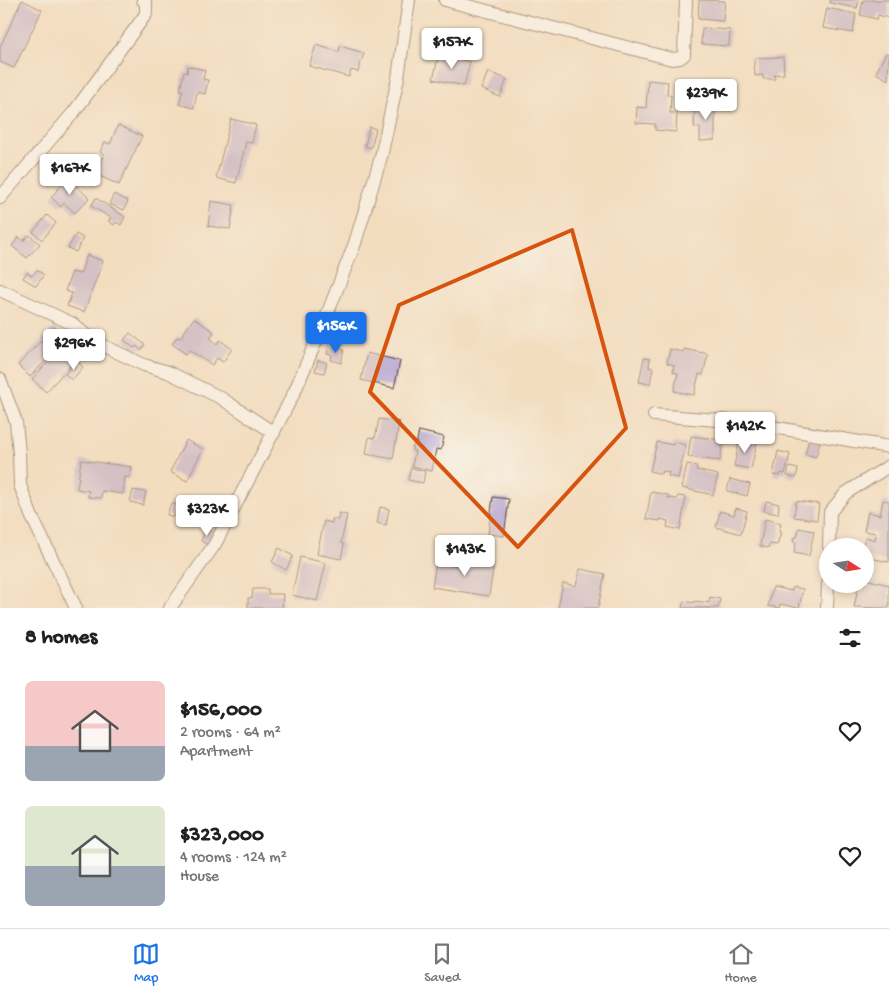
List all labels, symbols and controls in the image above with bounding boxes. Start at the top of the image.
pin: $157K [417,28,487,70]
text: $157K [432,34,472,53]
pin: $239K [671,78,741,121]
text: $239K [686,85,726,104]
pin: $167K [35,154,105,196]
text: $167K [51,160,89,179]
pin: $156K [301,312,371,354]
text: $156K [317,318,355,337]
pin: $296K [39,328,109,371]
text: $296K [54,335,94,354]
pin: $142K [710,412,780,454]
text: $142K [726,418,764,437]
pin: $323K [172,494,242,537]
text: $323K [187,501,227,520]
pin: $143K [430,534,500,577]
north arrow [819,538,874,592]
map controls [819,538,874,593]
text: $143K [446,541,484,560]
icon: filters [836,624,864,652]
text: 8 homes [25,626,97,651]
text: $156,000 [180,699,262,724]
icon: home [65,701,125,761]
icon: heart [836,717,864,745]
text: 2 rooms · 64 m² [180,724,281,743]
text: Apartment [180,743,252,762]
text: $323,000 [180,824,264,849]
icon: home [65,826,125,886]
icon: heart [836,842,864,870]
text: 4 rooms · 124 m² [180,849,287,868]
text: House [180,868,219,887]
tab: Map [132,940,160,987]
tab: Saved [424,940,460,987]
tab: Home [724,940,757,987]

